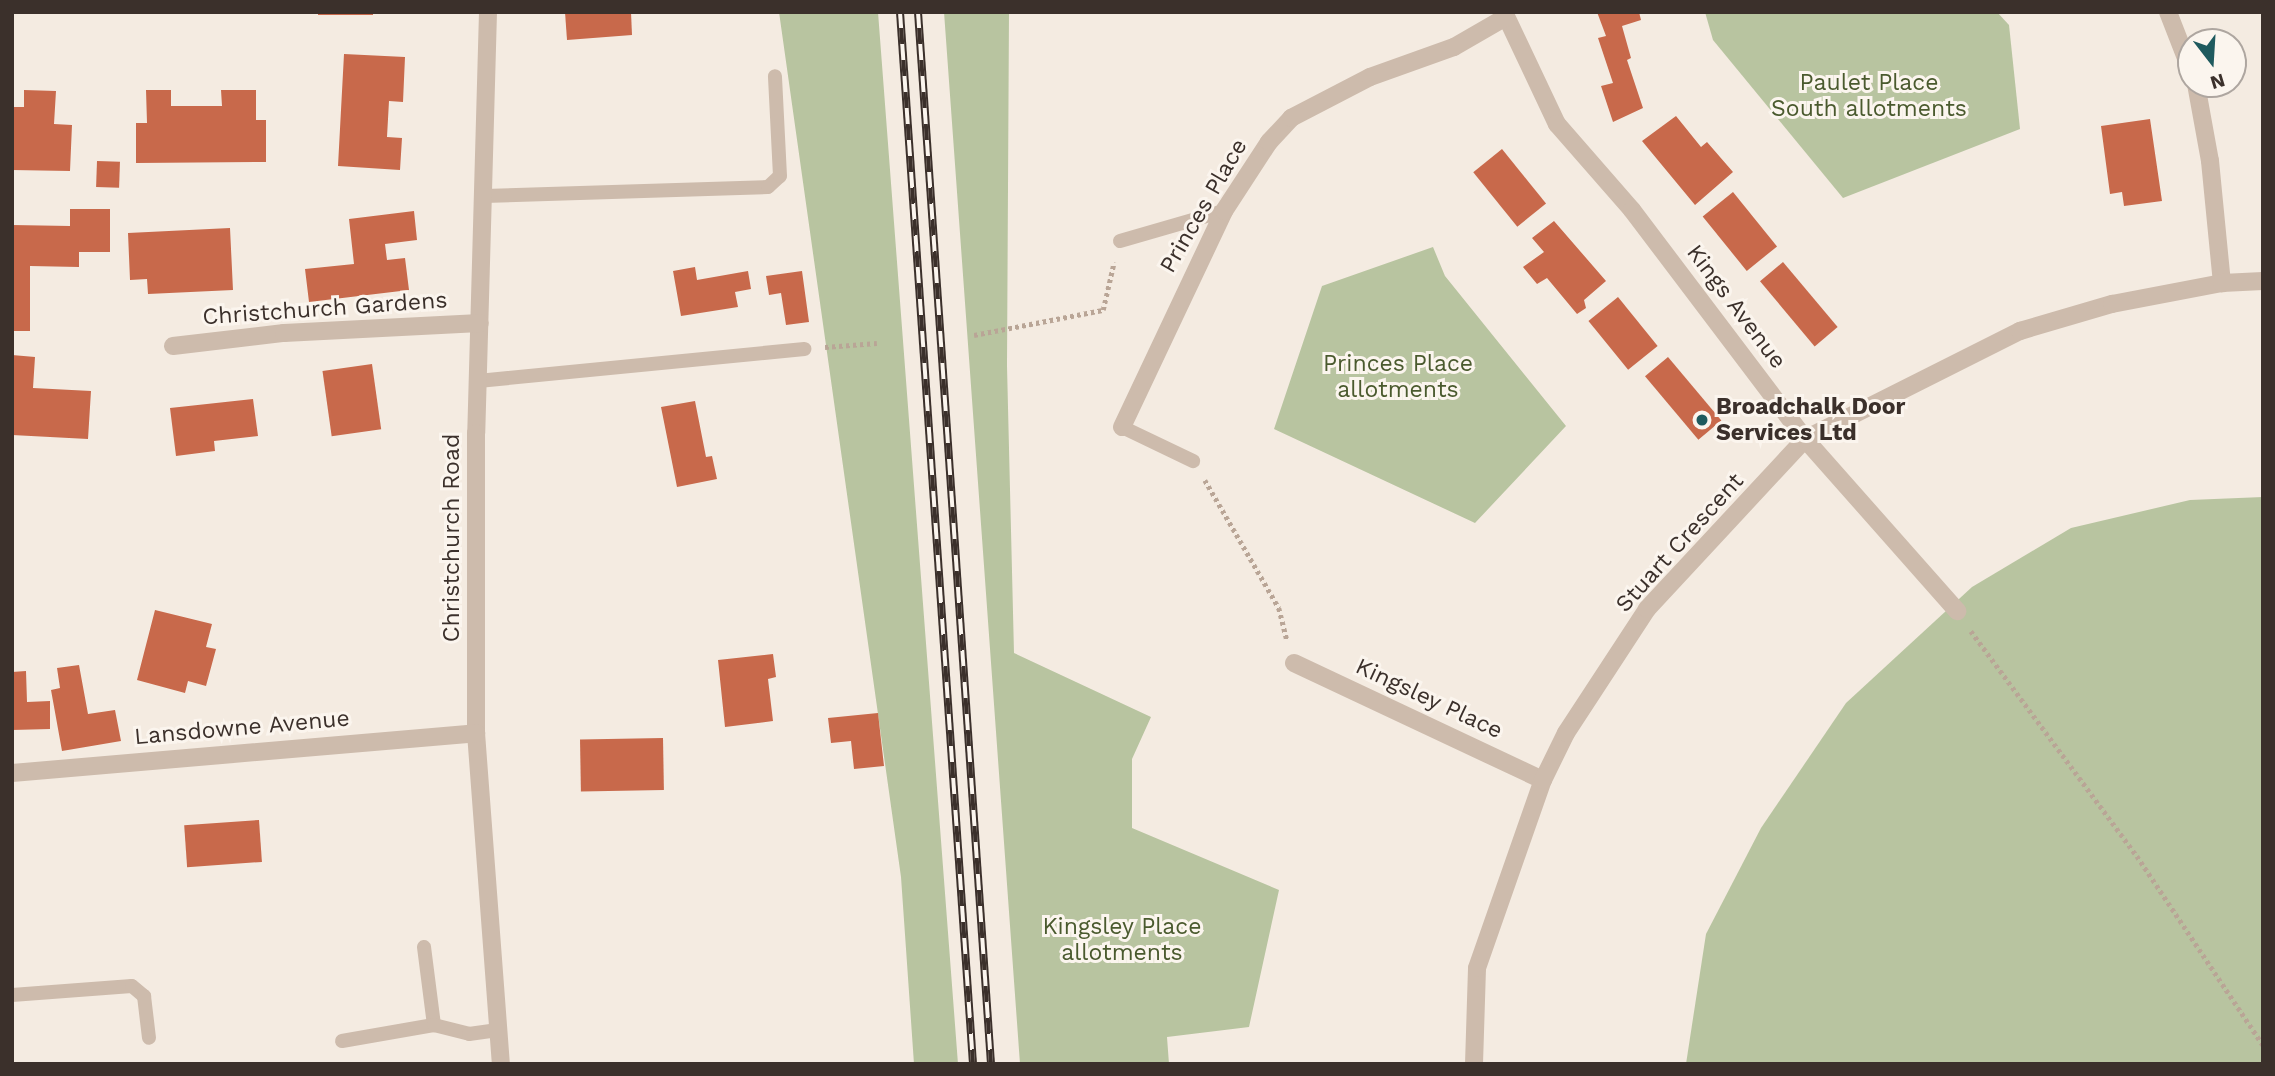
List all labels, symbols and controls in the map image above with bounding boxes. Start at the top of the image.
north arrow [2177,28,2247,98]
park label: Paulet Place South allotments [1771,69,1967,123]
text: N [2208,69,2228,95]
street label: Princes Place [1155,134,1253,278]
street label: Kings Avenue [1680,239,1792,375]
street label: Christchurch Gardens [202,287,448,331]
park label: Princes Place allotments [1323,350,1473,404]
place label: Broadchalk Door Services Ltd [1716,393,1906,447]
marker: Broadchalk Door Services Ltd [1694,412,1710,428]
street label: Christchurch Road [438,434,466,642]
street label: Stuart Crescent [1610,468,1750,618]
street label: Kingsley Place [1351,653,1507,745]
street label: Lansdowne Avenue [133,705,351,751]
park label: Kingsley Place allotments [1042,913,1202,967]

